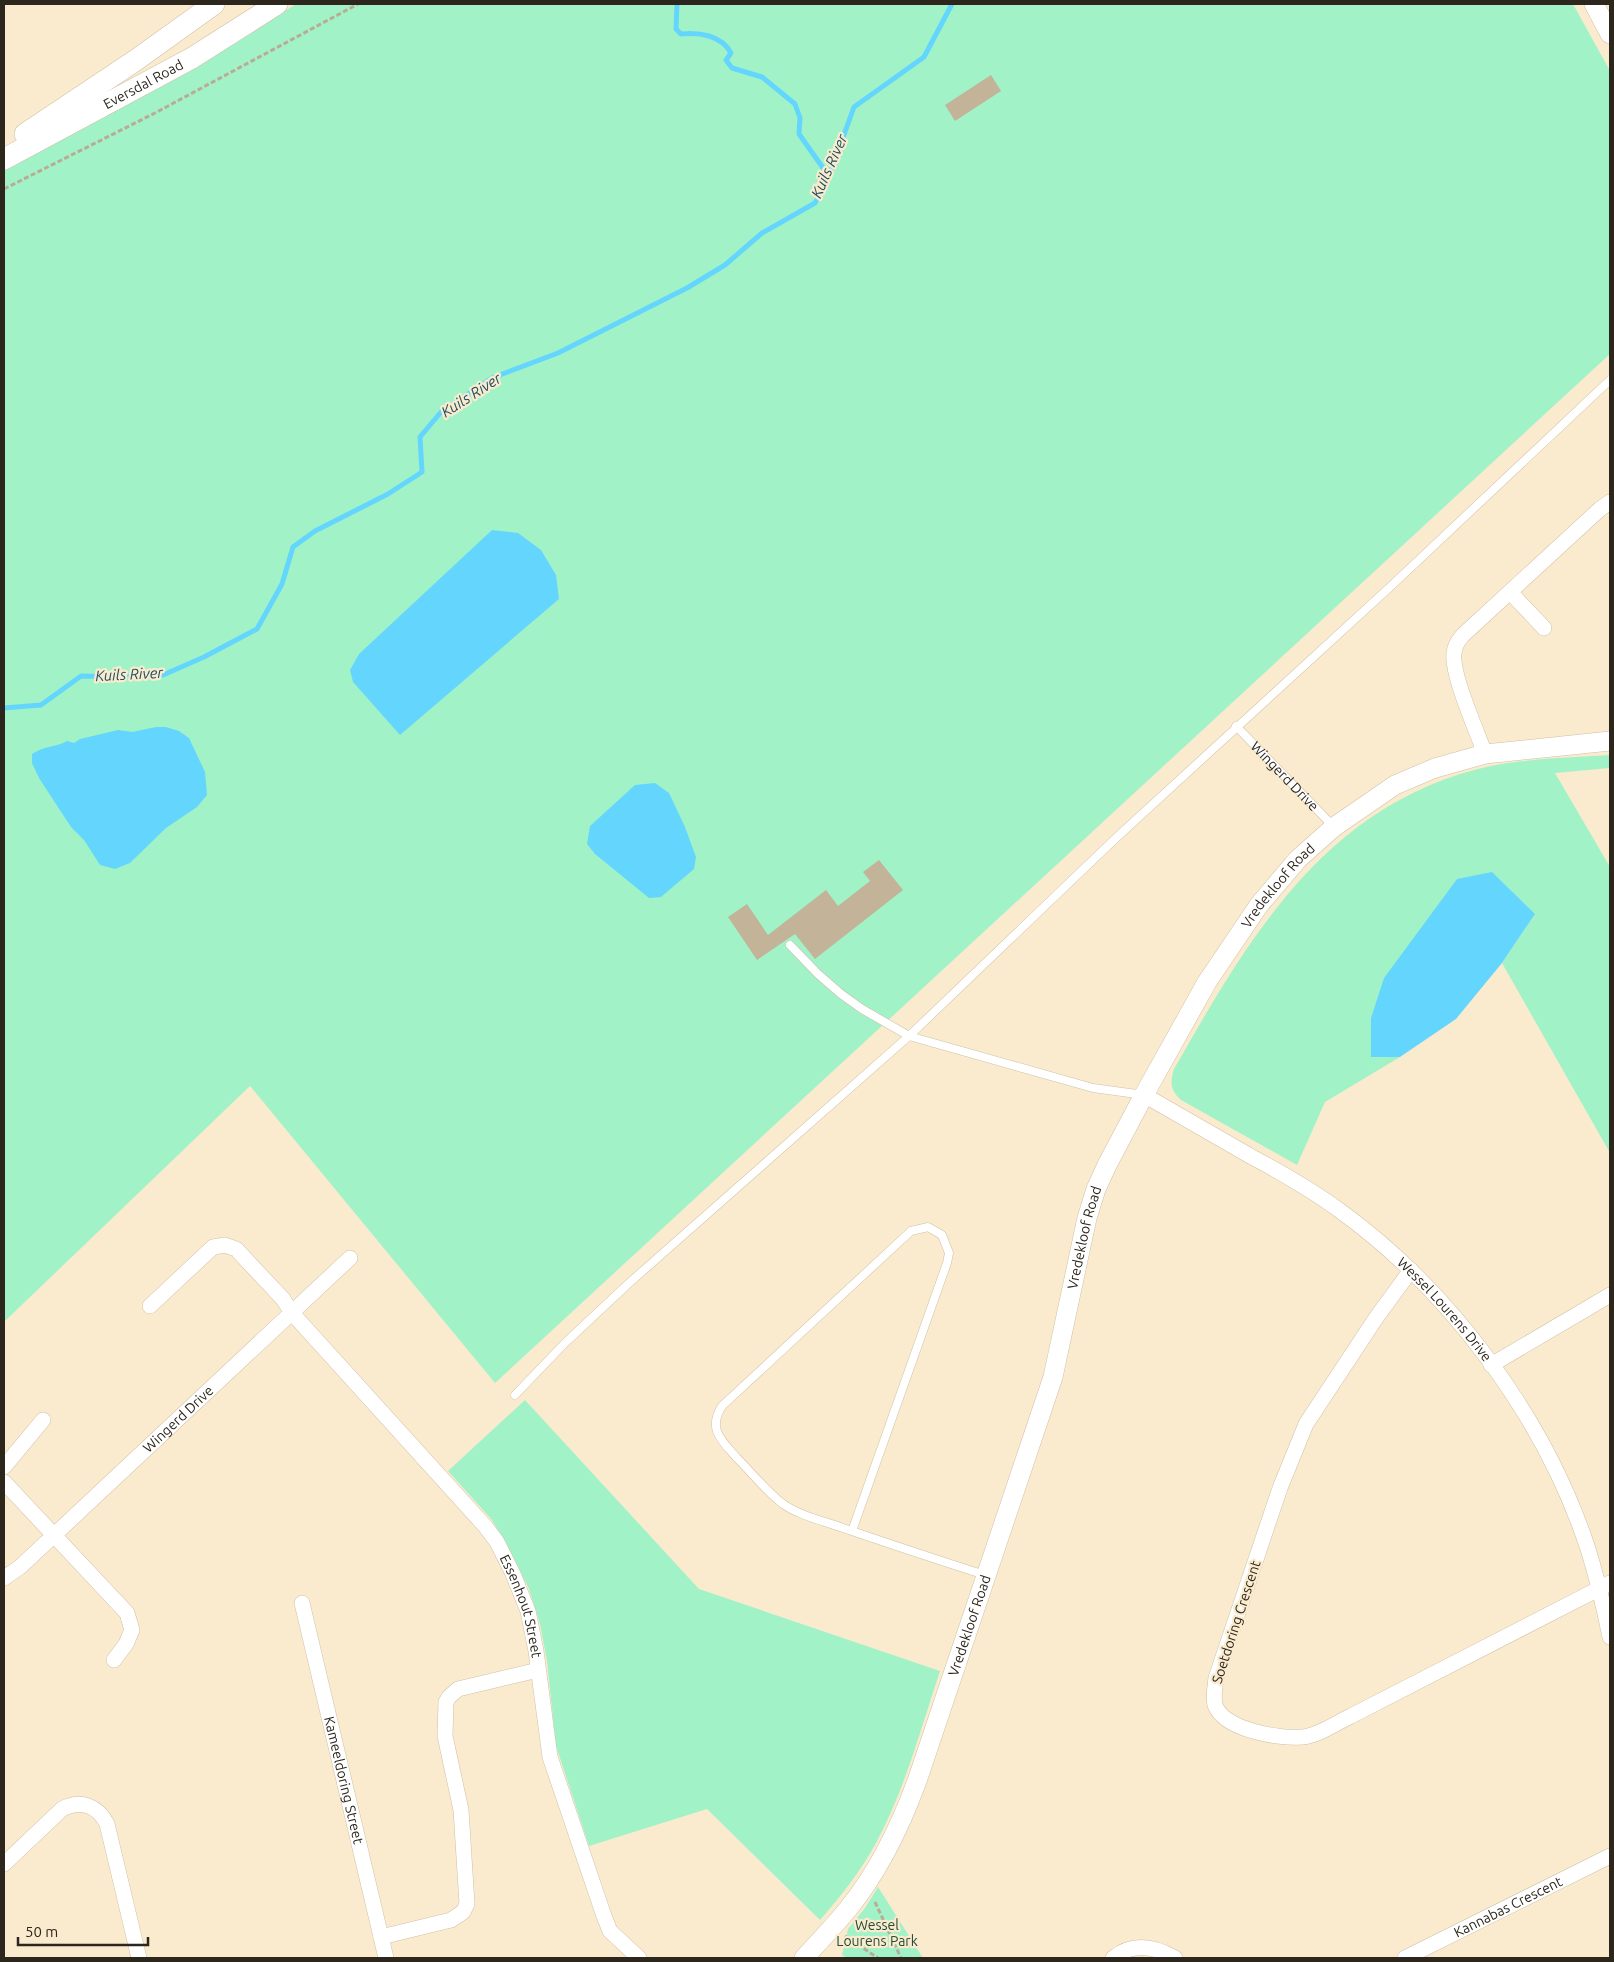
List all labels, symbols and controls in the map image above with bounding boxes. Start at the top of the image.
street label: Eversdal Road [101,56,186,112]
water label: Kuils River [807,130,851,200]
water label: Kuils River [438,369,505,421]
water label: Kuils River [95,664,165,684]
street label: Wingerd Drive [1248,738,1322,814]
street label: Vredekloof Road [1238,840,1318,931]
street label: Vredekloof Road [1064,1184,1104,1291]
street label: Wessel Lourens Drive [1394,1254,1495,1365]
street label: Wingerd Drive [140,1382,217,1456]
street label: Essenhout Street [497,1552,545,1659]
street label: Soetdoring Crescent [1209,1558,1264,1686]
street label: Vredekloof Road [945,1573,994,1678]
street label: Kameeldoring Street [321,1715,367,1846]
street label: Kannabas Crescent [1451,1873,1565,1940]
scale bar [18,1914,148,1946]
park label: Wessel Lourens Park [836,1917,918,1949]
text: 50 m [25,1923,58,1940]

